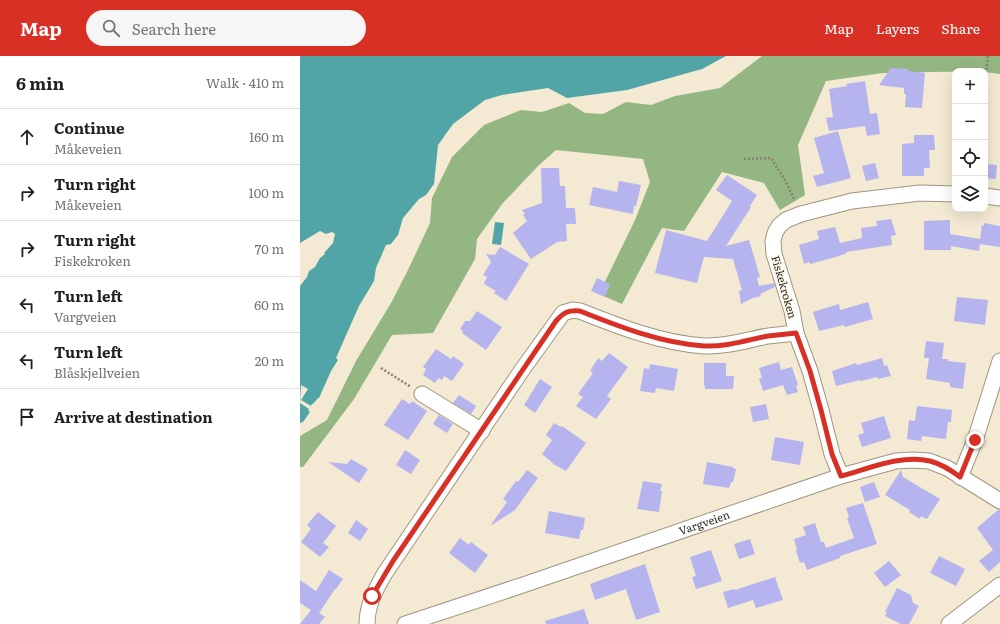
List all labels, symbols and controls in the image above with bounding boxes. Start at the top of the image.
search box [86,10,366,46]
text: Map [20,14,62,42]
icon: search [100,17,122,39]
text: Search here [132,17,216,40]
text: Map [824,18,854,38]
text: Layers [876,18,919,38]
text: Share [941,18,980,38]
map controls [952,68,988,212]
button: + [952,68,988,104]
text: 6 min [16,70,64,95]
text: Walk · 410 m [206,73,284,92]
button: − [952,104,988,140]
text: Continue [54,116,124,139]
icon: ahead [16,126,38,148]
text: 160 m [249,127,284,146]
text: Måkeveien [54,139,122,158]
button: locate [952,140,988,176]
text: Turn right [54,172,136,195]
button: layers [952,176,988,212]
icon: right [16,182,38,204]
text: 100 m [248,183,284,202]
text: Måkeveien [54,195,122,214]
text: Turn right [54,228,136,251]
icon: right [16,238,38,260]
text: 70 m [255,239,284,258]
text: Fiskekroken [54,251,131,270]
street label: Fiskekroken [768,253,802,320]
text: Turn left [54,284,123,307]
icon: left [16,294,38,316]
text: 60 m [254,295,284,314]
text: Vargveien [54,307,117,326]
text: Turn left [54,340,123,363]
icon: left [16,350,38,372]
text: 20 m [255,351,284,370]
text: Blåskjellveien [54,363,140,382]
text: Arrive at destination [54,405,213,428]
icon: arrive [16,406,38,428]
route end [966,431,984,449]
street label: Vargveien [676,506,732,538]
route start [363,587,381,605]

